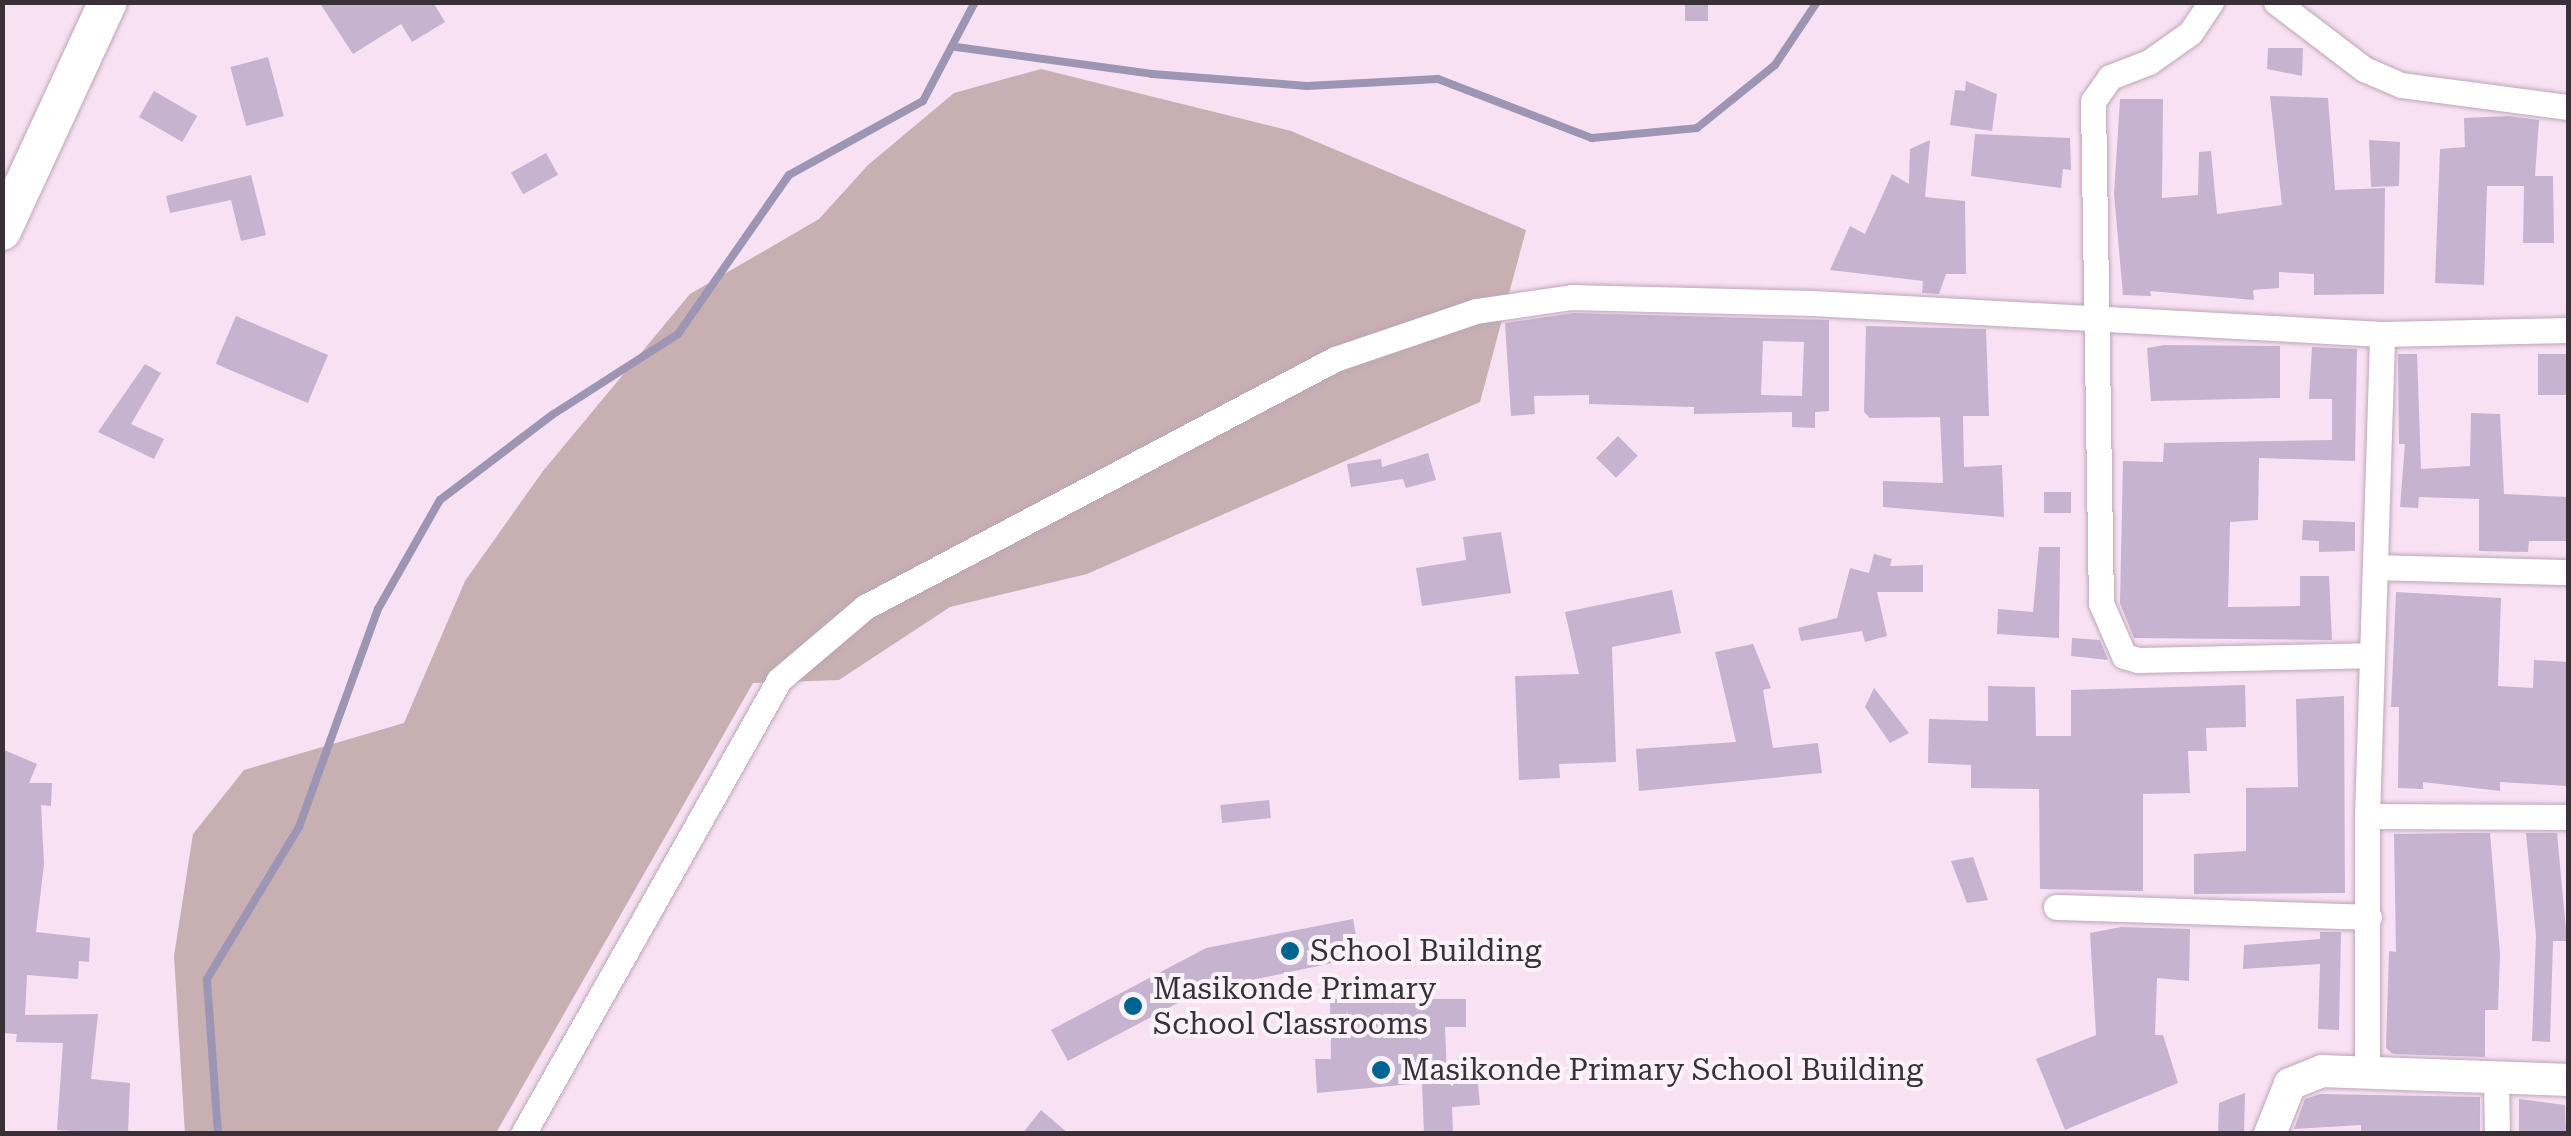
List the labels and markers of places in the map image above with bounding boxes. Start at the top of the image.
place label: School Building [1310,933,1542,969]
marker: School Building [1279,940,1301,962]
place label: Masikonde Primary School Classrooms [1153,971,1436,1042]
marker: Masikonde Primary School Classrooms [1122,995,1144,1017]
place label: Masikonde Primary School Building [1401,1052,1923,1088]
marker: Masikonde Primary School Building [1370,1059,1392,1081]

